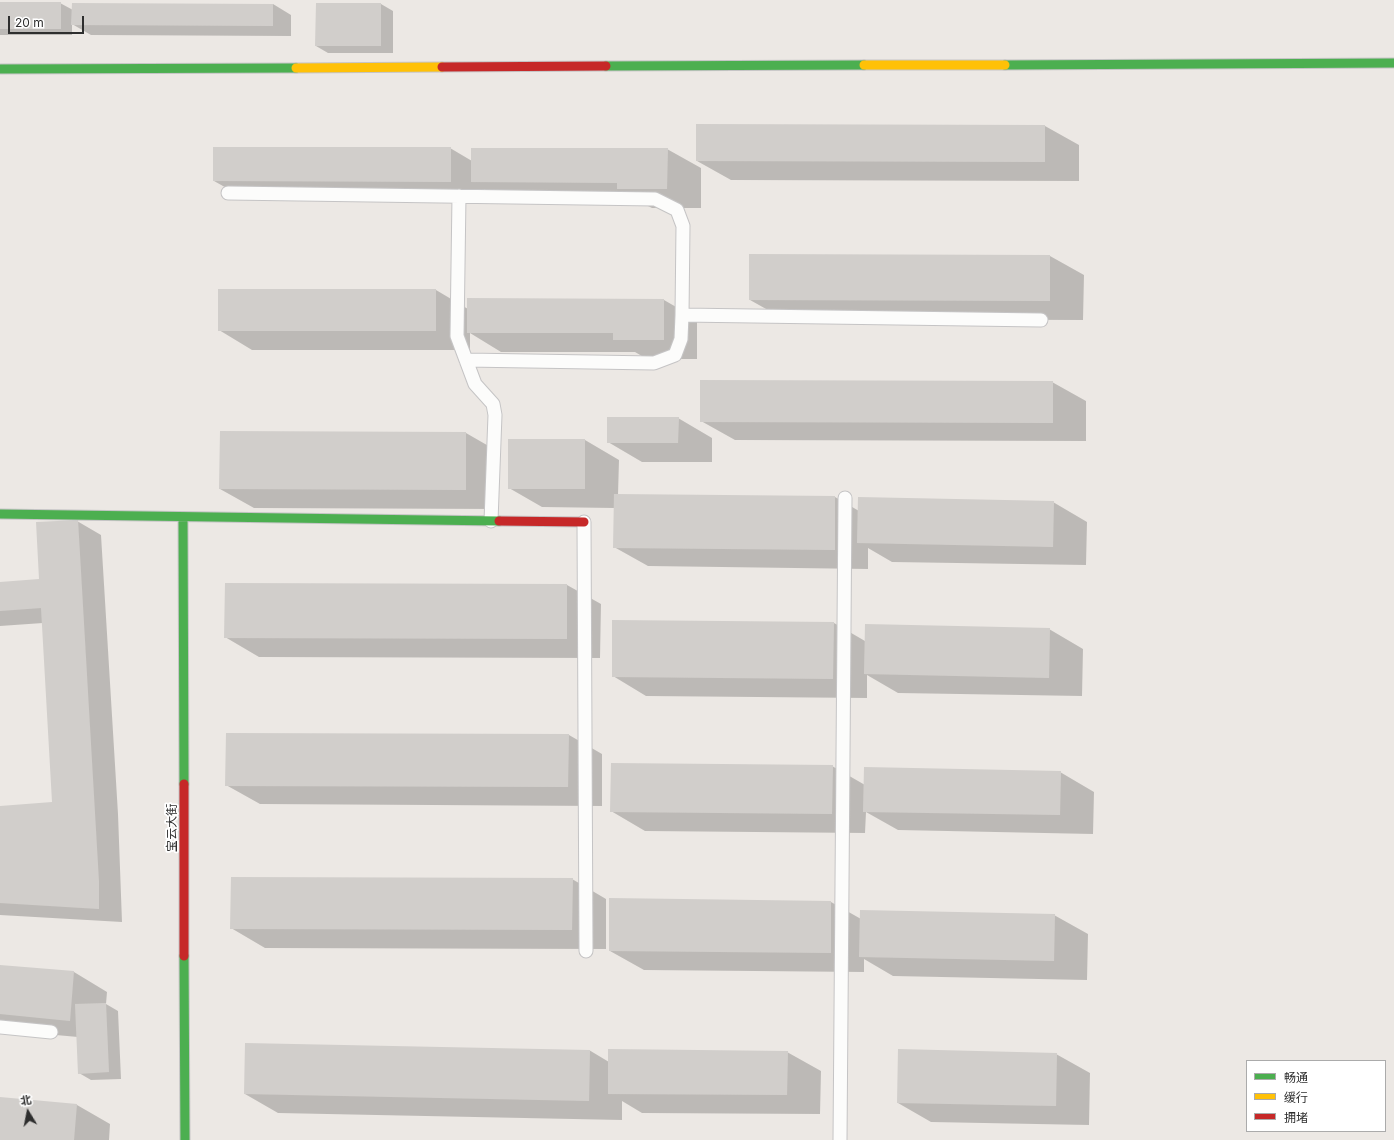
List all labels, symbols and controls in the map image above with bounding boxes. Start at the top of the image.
scale bar [10,8,86,34]
text: 20 m [15,15,44,30]
street label: 宝云大街 [165,804,179,852]
legend [1246,1060,1386,1132]
text: 畅通 [1284,1070,1308,1085]
text: 缓行 [1284,1090,1308,1105]
north arrow [8,1092,48,1132]
text: 北 [19,1092,33,1108]
text: 拥堵 [1284,1110,1308,1125]

